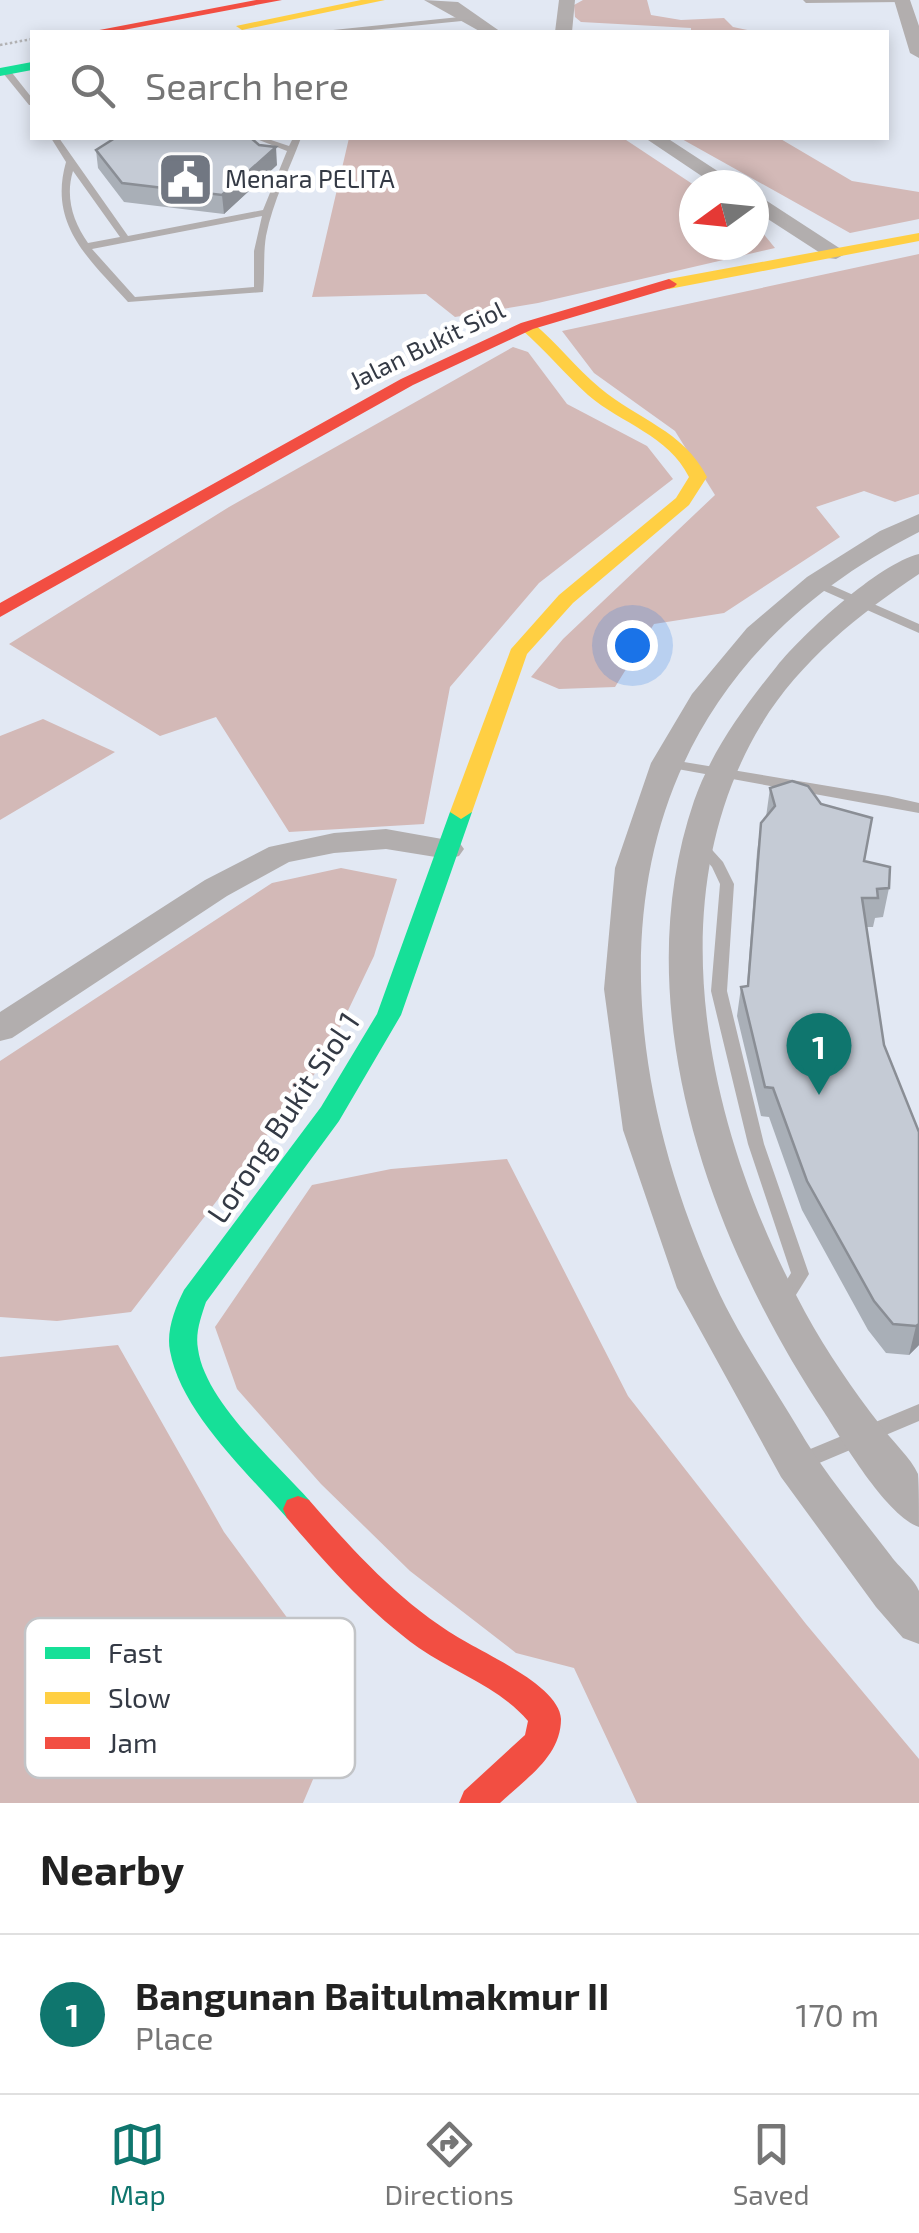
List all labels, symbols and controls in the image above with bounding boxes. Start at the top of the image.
search box [30,30,889,140]
icon: search [65,58,120,113]
text: Search here [145,62,349,108]
public building icon: Menara PELITA [156,149,216,209]
place label: Menara PELITA [225,163,395,193]
north arrow [679,170,769,260]
street label: Jalan Bukit Siol [344,293,510,395]
your location [607,620,658,671]
street label: Lorong Bukit Siol 1 [198,1005,366,1229]
pin: 1 [786,1012,852,1095]
legend [25,1618,355,1778]
text: Fast [108,1635,163,1669]
text: Slow [108,1680,171,1714]
text: Jam [108,1725,157,1759]
text: Nearby [40,1843,184,1893]
text: Bangunan Baitulmakmur II [135,1972,609,2018]
text: 1 [66,1995,79,2033]
text: 170 m [795,1995,879,2033]
text: Place [135,2018,214,2056]
tab: Map [109,2117,166,2211]
tab: Directions [385,2117,514,2211]
tab: Saved [733,2117,810,2211]

